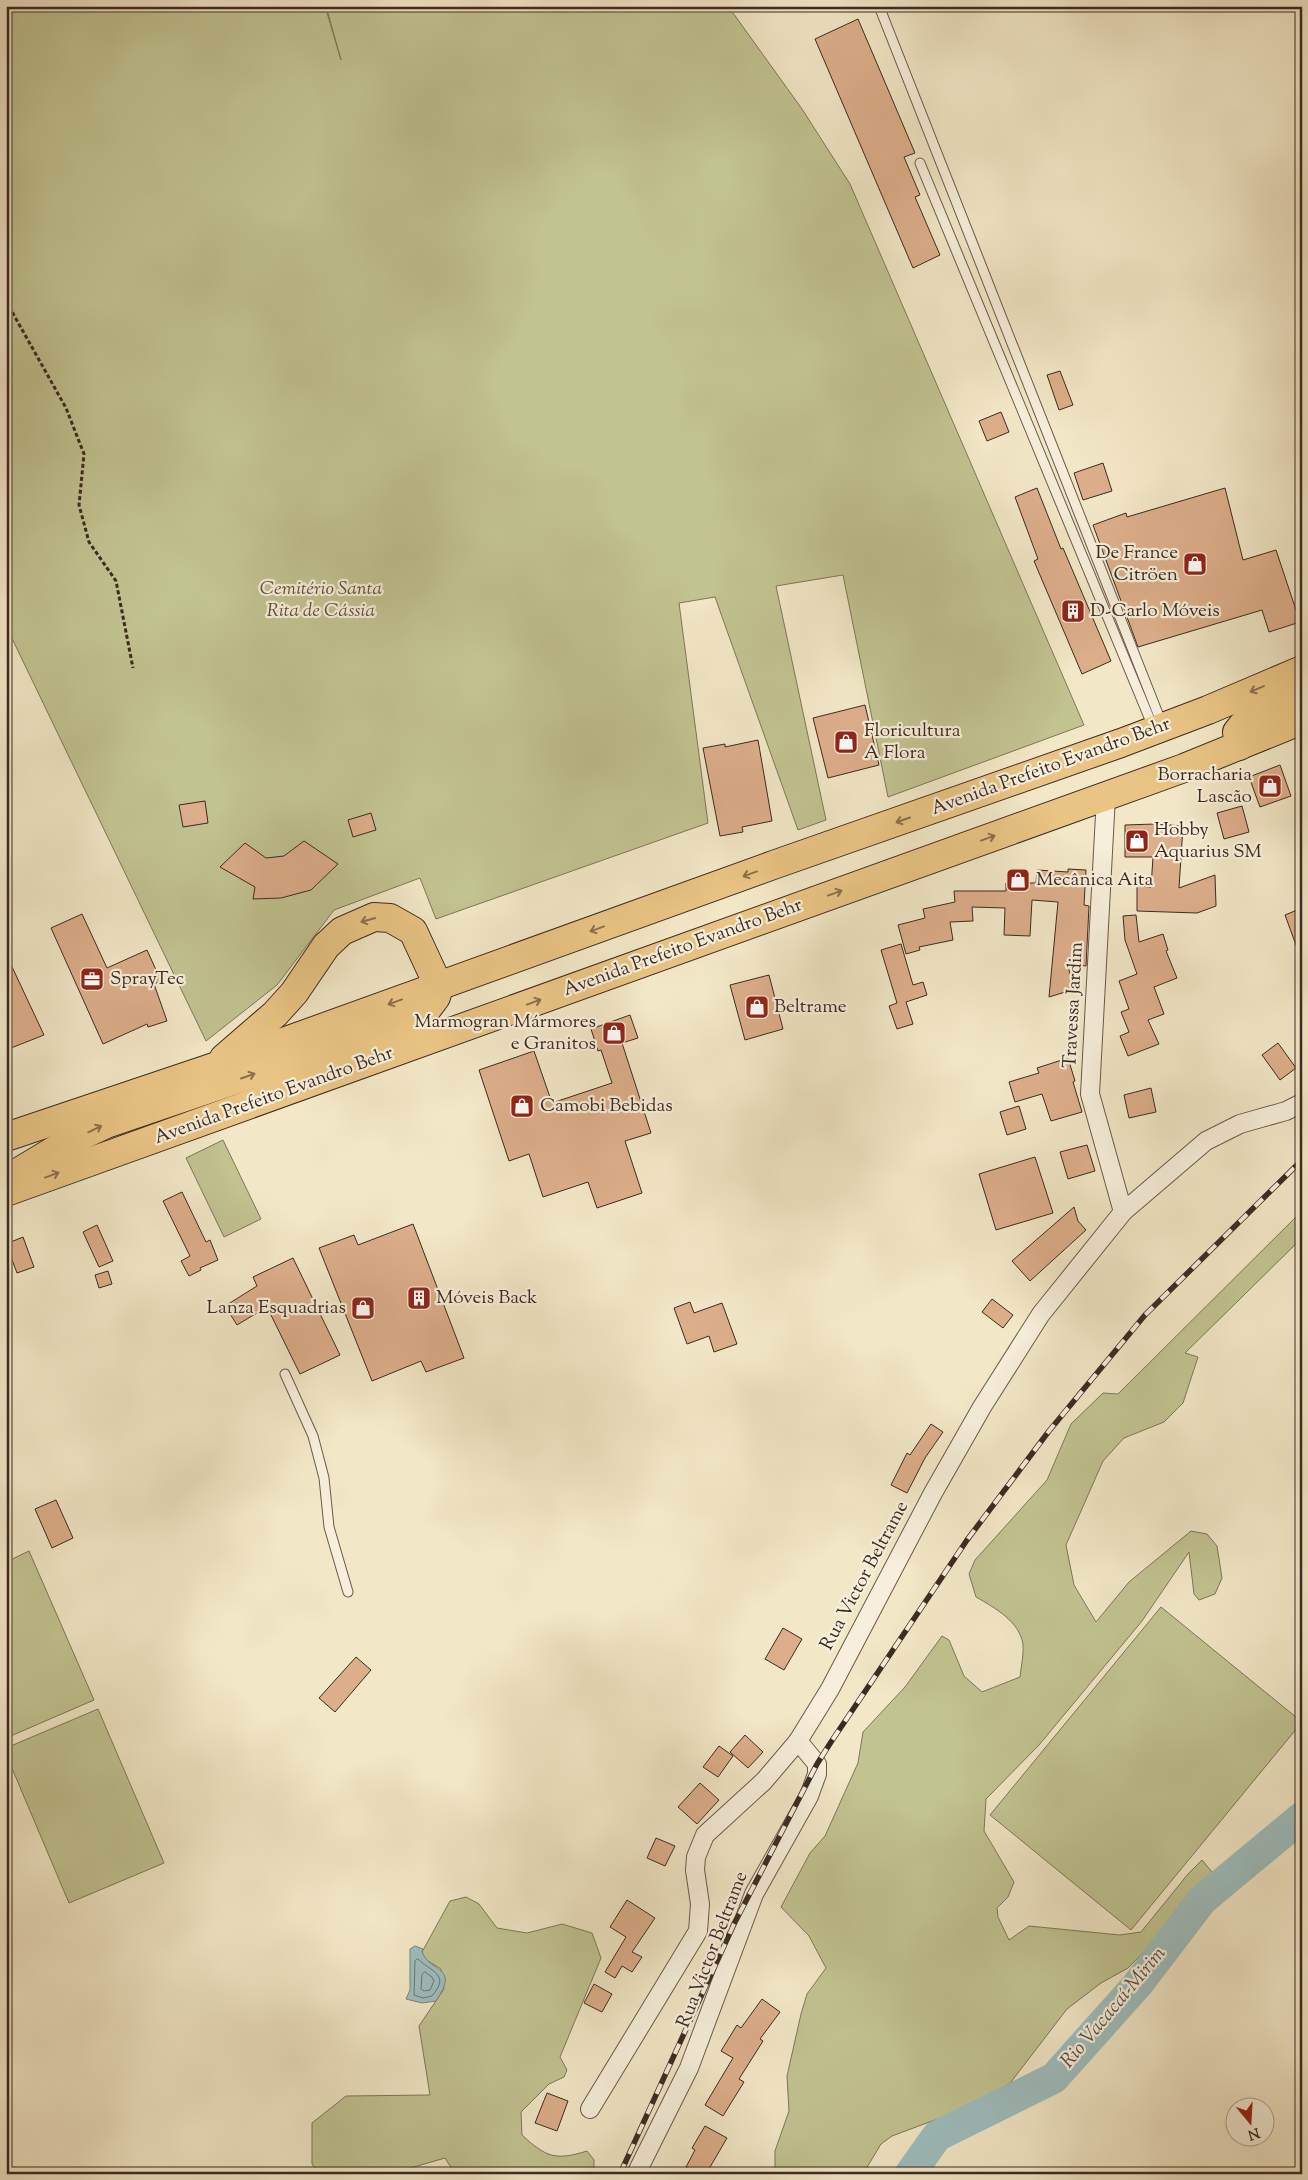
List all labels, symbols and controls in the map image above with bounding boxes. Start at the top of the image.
place label: De France Citröen [1095,540,1178,589]
shop icon: De France Citröen [1182,551,1208,577]
park label: Cemitério Santa Rita de Cássia [260,576,382,625]
building icon: D-Carlo Móveis [1060,598,1086,624]
place label: D-Carlo Móveis [1090,598,1220,625]
one-way arrow [1250,685,1265,695]
street label: Avenida Prefeito Evandro Behr [928,711,1174,823]
place label: Floricultura A Flora [864,718,961,767]
shop icon: Floricultura A Flora [833,729,859,755]
place label: Borracharia Lascão [1157,762,1252,811]
shop icon: Borracharia Lascão [1257,773,1283,799]
one-way arrow [896,816,911,825]
place label: Hobby Aquarius SM [1154,817,1262,866]
shop icon: Hobby Aquarius SM [1124,828,1150,854]
one-way arrow [980,833,996,842]
shop icon: Mecânica Aita [1005,867,1031,893]
place label: Mecânica Aita [1036,867,1154,894]
one-way arrow [743,870,758,879]
one-way arrow [827,888,843,897]
street label: Avenida Prefeito Evandro Behr [560,892,806,1004]
one-way arrow [360,916,376,925]
one-way arrow [590,925,605,934]
street label: Travessa Jardim [1057,941,1091,1069]
office icon: SprayTec [79,966,105,992]
place label: SprayTec [110,966,185,993]
shop icon: Beltrame [744,994,770,1020]
place label: Beltrame [774,994,847,1021]
one-way arrow [526,997,542,1006]
one-way arrow [388,998,403,1007]
place label: Marmogran Mármores e Granitos [414,1009,596,1058]
shop icon: Marmogran Mármores e Granitos [601,1020,627,1046]
street label: Avenida Prefeito Evandro Behr [151,1040,397,1152]
one-way arrow [240,1071,255,1080]
shop icon: Camobi Bebidas [509,1093,535,1119]
place label: Camobi Bebidas [540,1093,673,1120]
one-way arrow [87,1124,102,1134]
one-way arrow [44,1170,59,1179]
building icon: Móveis Back [406,1285,432,1311]
place label: Móveis Back [436,1285,538,1312]
place label: Lanza Esquadrias [206,1295,346,1322]
shop icon: Lanza Esquadrias [350,1295,376,1321]
street label: Rua Victor Beltrame [814,1496,916,1655]
street label: Rua Victor Beltrame [671,1868,755,2032]
water label: Rio Vacacaí-Mirim [1054,1941,1174,2075]
north arrow [1226,2098,1276,2148]
text: N [1245,2121,1262,2144]

